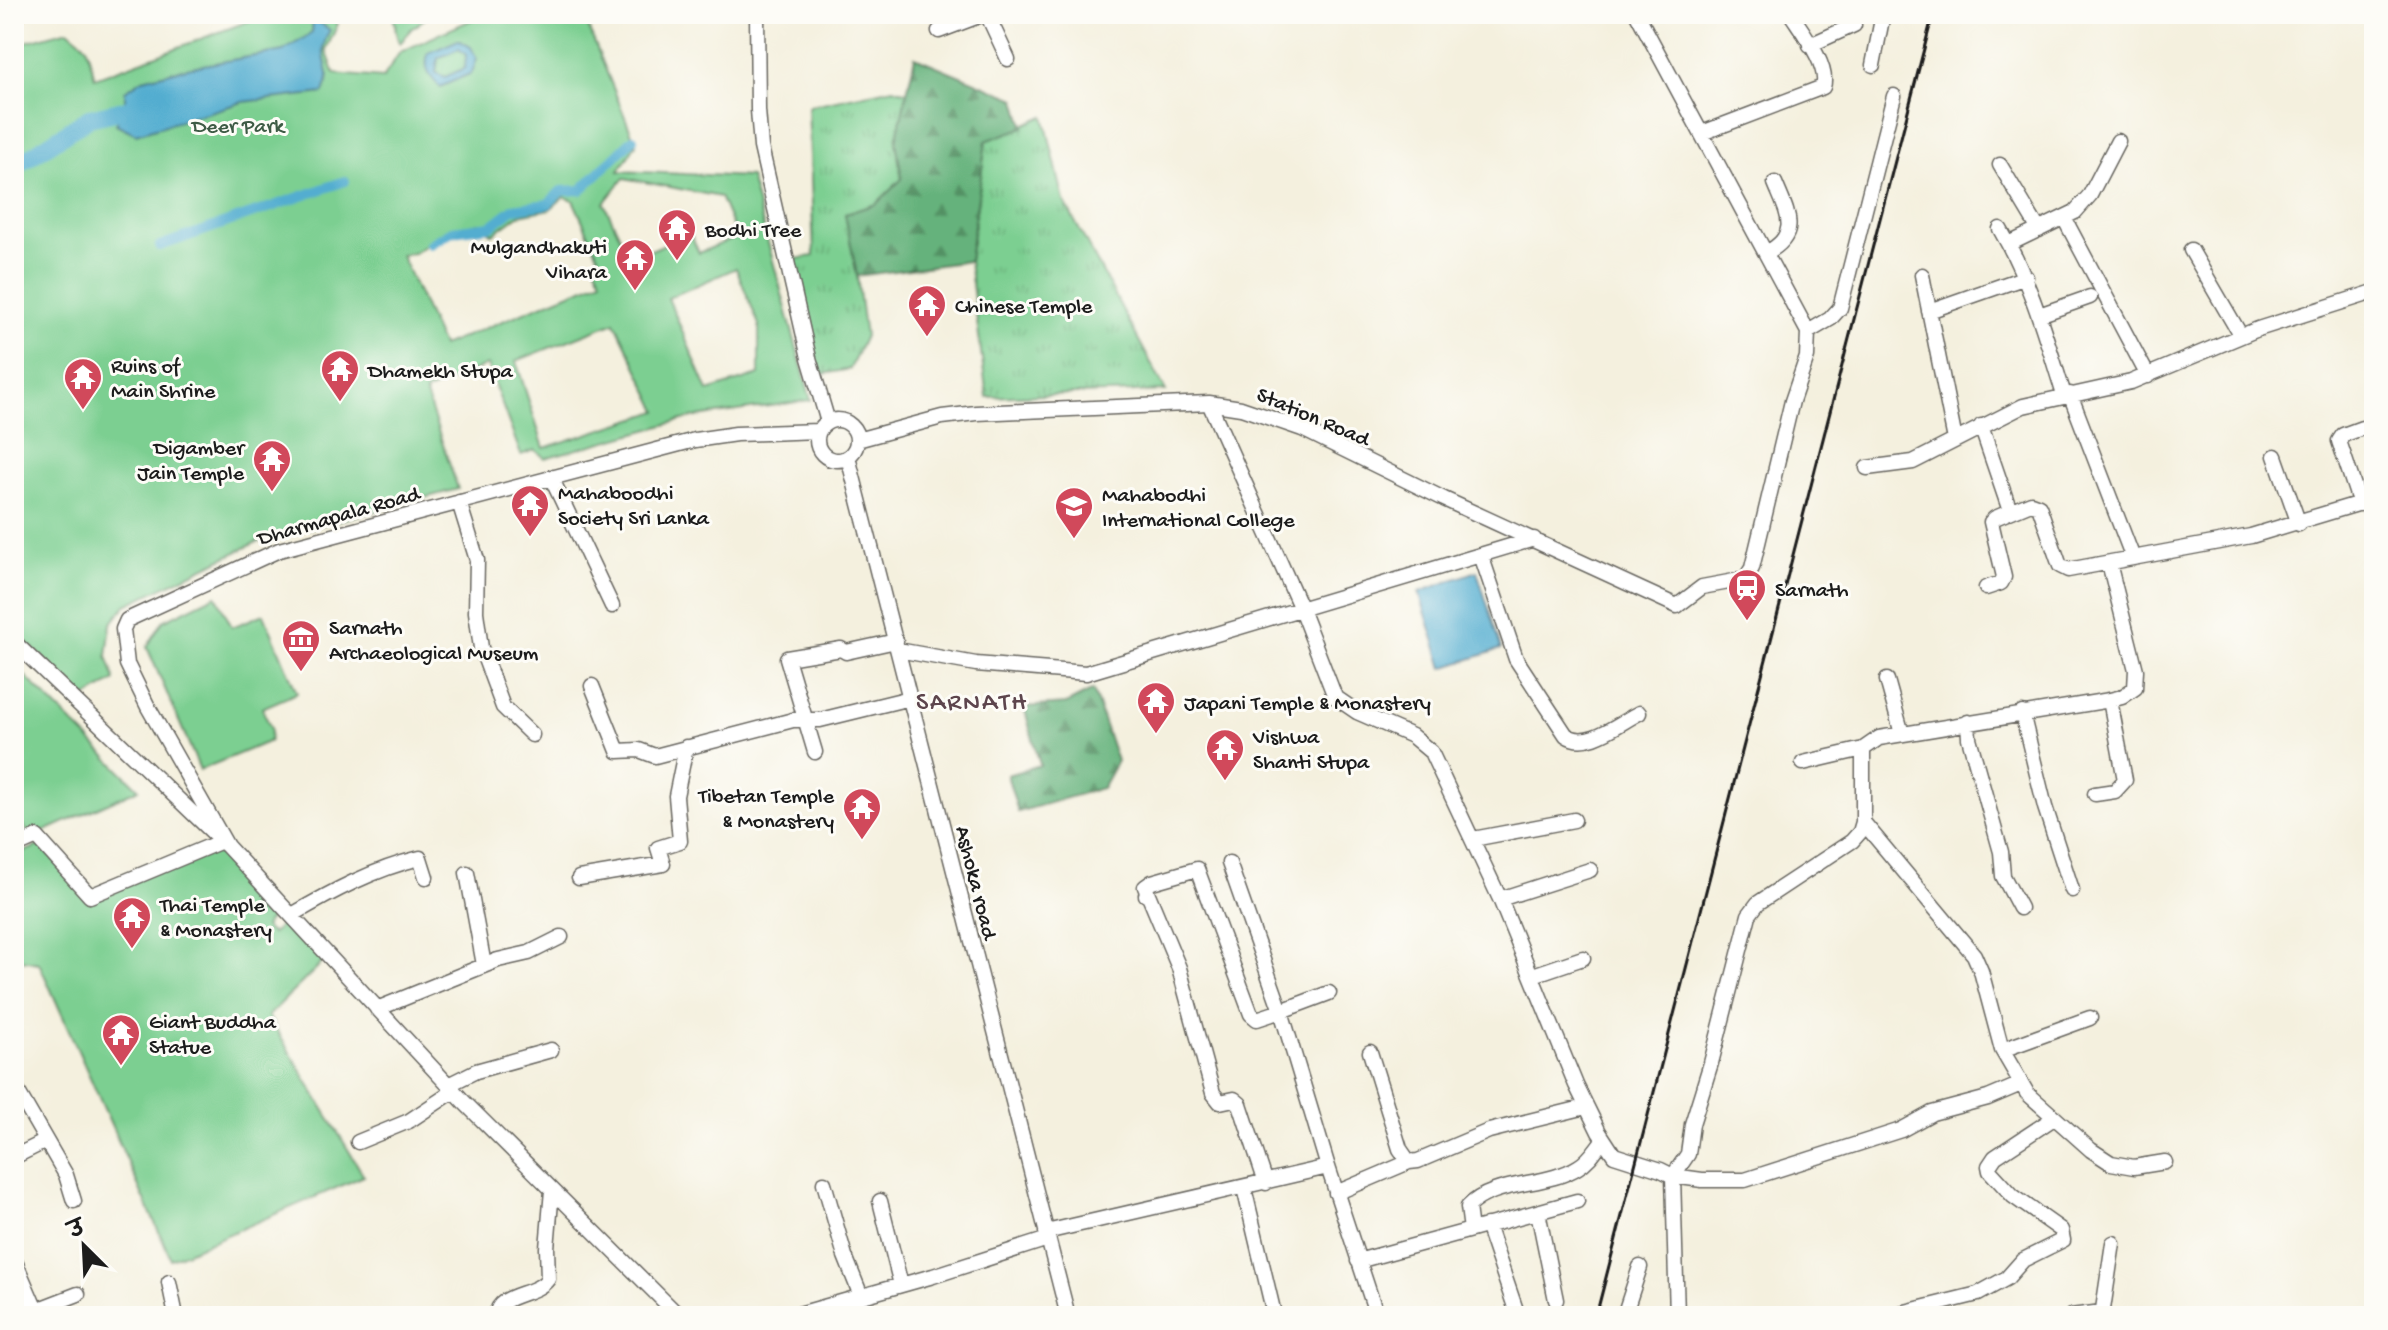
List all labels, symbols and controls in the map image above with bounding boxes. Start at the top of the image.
park label: Deer Park [190,115,286,141]
temple icon: Bodhi Tree [656,207,698,262]
place label: Bodhi Tree [704,219,802,245]
place label: Mulgandhakuti Vihara [471,236,608,287]
temple icon: Mulgandhakuti Vihara [614,237,656,292]
temple icon: Chinese Temple [906,283,948,338]
place label: Chinese Temple [955,295,1093,321]
temple icon: Dhamekh Stupa [319,348,361,403]
place label: Ruins of Main Shrine [111,355,216,406]
temple icon: Ruins of Main Shrine [62,356,104,411]
place label: Dhamekh Stupa [366,360,514,386]
street label: Station Road [1252,383,1375,455]
place label: Digamber Jain Temple [137,437,246,488]
temple icon: Digamber Jain Temple [251,438,293,493]
street label: Dharmapala Road [253,482,425,554]
place label: Mahaboodhi Society Sri Lanka [558,482,710,533]
temple icon: Mahaboodhi Society Sri Lanka [509,483,551,538]
place label: Mahabodhi International College [1102,484,1295,535]
school or university icon: Mahabodhi International College [1053,485,1095,540]
station icon: Sarnath [1726,567,1768,622]
place label: Sarnath [1775,579,1849,605]
place label: Sarnath Archaeological Museum [329,617,539,668]
museum icon: Sarnath Archaeological Museum [280,618,322,673]
temple icon: Japani Temple & Monastery [1135,680,1177,735]
district label: SARNATH [916,689,1028,720]
place label: Japani Temple & Monastery [1184,692,1431,718]
place label: Vishwa Shanti Stupa [1252,726,1370,777]
temple icon: Vishwa Shanti Stupa [1204,727,1246,782]
place label: Tibetan Temple & Monastery [696,785,835,836]
temple icon: Tibetan Temple & Monastery [841,786,883,841]
street label: Ashoka road [947,824,1001,944]
place label: Thai Temple & Monastery [158,894,272,945]
temple icon: Thai Temple & Monastery [111,895,153,950]
place label: Giant Buddha Statue [149,1011,277,1062]
temple icon: Giant Buddha Statue [100,1012,142,1067]
north arrow [44,1206,124,1286]
text: उ [64,1216,92,1247]

